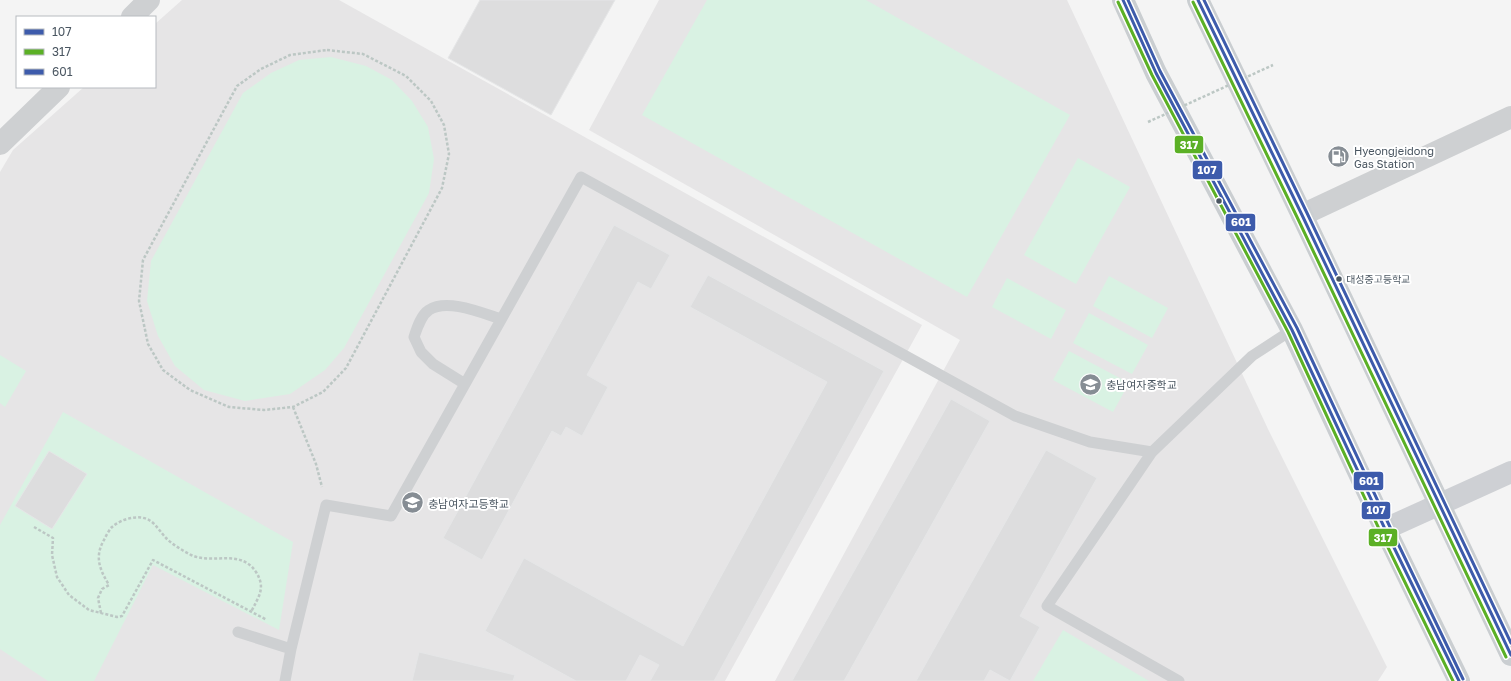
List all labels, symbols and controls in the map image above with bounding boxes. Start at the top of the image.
legend [16,16,156,88]
text: 107 [52,24,72,39]
text: 317 [52,44,71,59]
text: 601 [52,64,73,79]
line badge: 317 [1174,135,1204,154]
text: 317 [1180,138,1198,151]
fuel station icon: Hyeongjeidong Gas Station [1326,143,1352,169]
place label: Hyeongjeidong Gas Station [1354,144,1434,170]
line badge: 107 [1192,160,1223,180]
text: 107 [1198,163,1216,176]
unlabelled marker [1214,196,1224,206]
line badge: 601 [1225,213,1256,232]
text: 601 [1231,215,1251,228]
place label: 대성중고등학교 [1346,273,1410,285]
marker: 대성중고등학교 [1334,274,1344,284]
school or university icon: 충남여자중학교 [1078,371,1104,397]
place label: 충남여자중학교 [1106,378,1177,391]
line badge: 601 [1353,471,1384,491]
text: 601 [1359,474,1379,487]
school or university icon: 충남여자고등학교 [399,490,425,516]
place label: 충남여자고등학교 [428,497,509,510]
line badge: 107 [1361,501,1391,520]
text: 107 [1367,503,1385,516]
line badge: 317 [1368,528,1398,547]
text: 317 [1374,531,1392,544]

